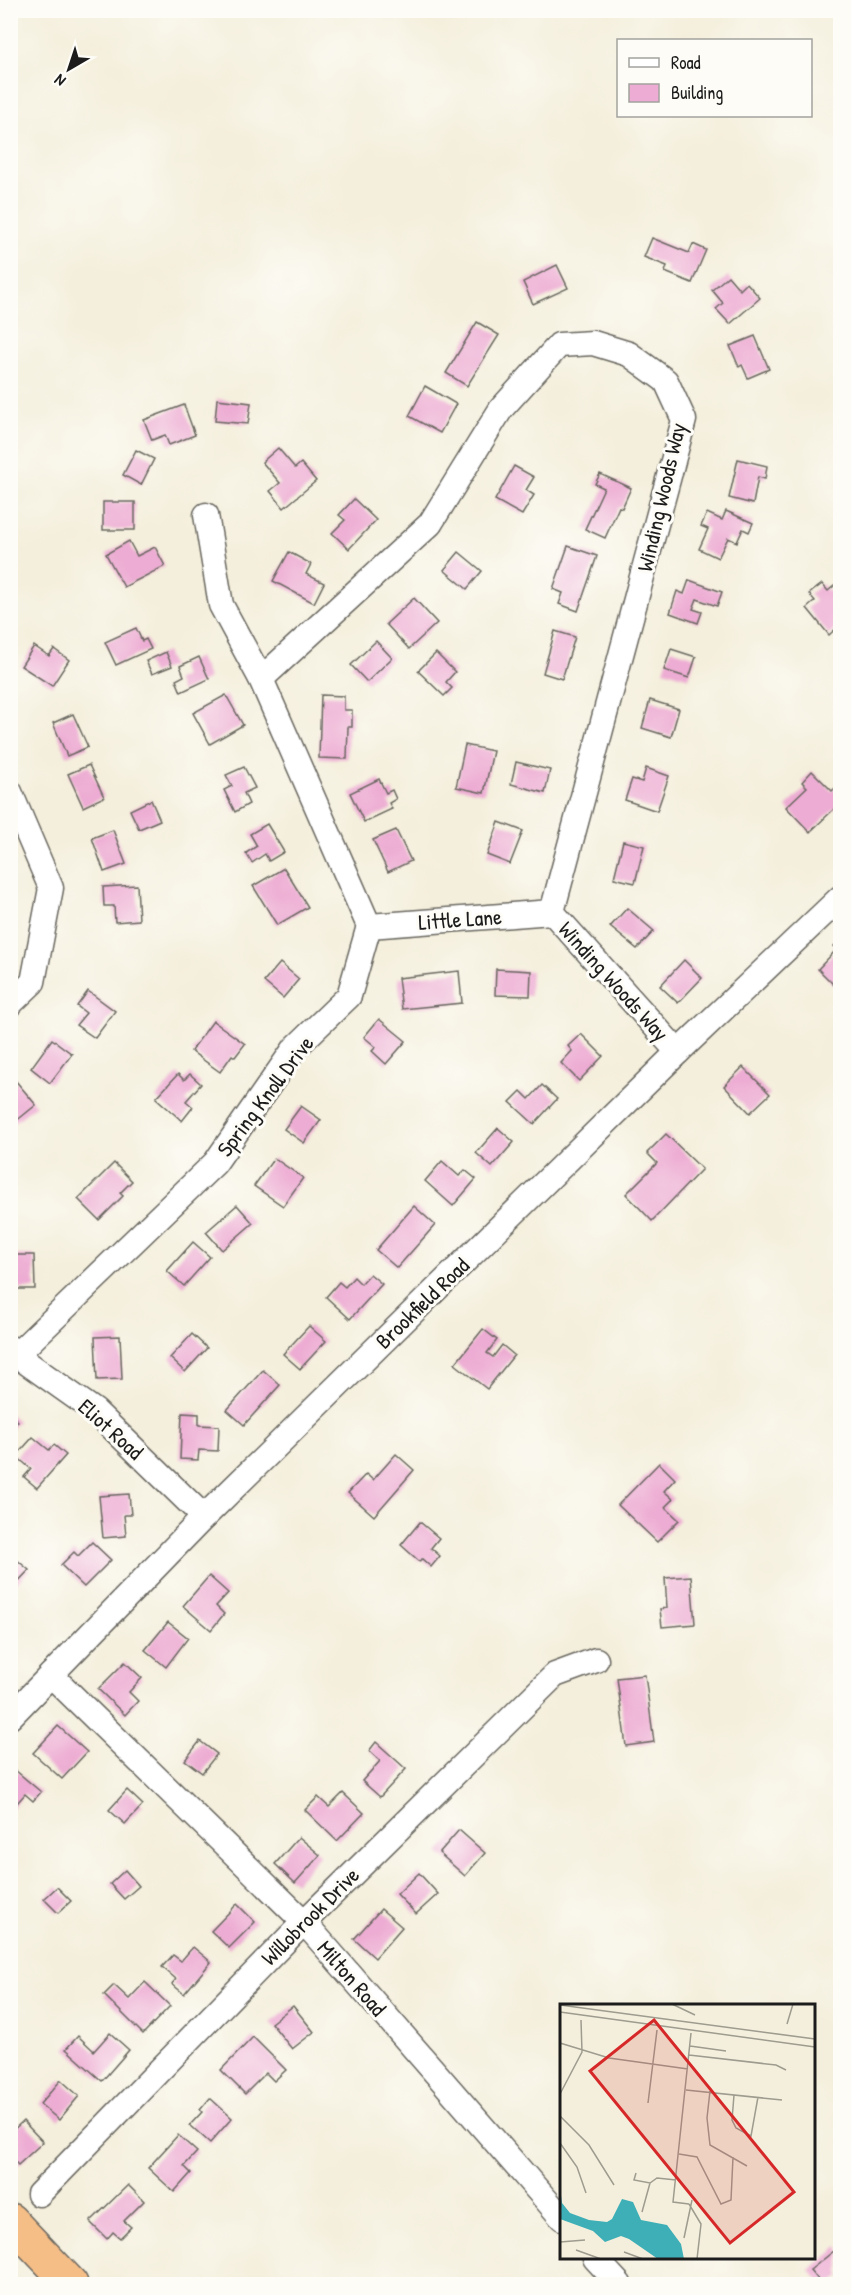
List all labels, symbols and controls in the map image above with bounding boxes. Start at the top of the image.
north arrow [39,39,99,99]
legend [617,39,812,117]
text: Road [671,50,701,75]
text: N [49,69,70,92]
text: Building [671,80,723,105]
street label: Winding Woods Way [629,420,693,574]
street label: Little Lane [417,901,503,937]
street label: Winding Woods Way [552,915,676,1047]
street label: Spring Knoll Drive [210,1029,320,1163]
street label: Brookfield Road [369,1250,476,1355]
street label: Eliot Road [72,1392,150,1467]
street label: Willobrook Drive [254,1860,366,1972]
street label: Milton Road [311,1934,394,2023]
inset map [560,2004,815,2259]

